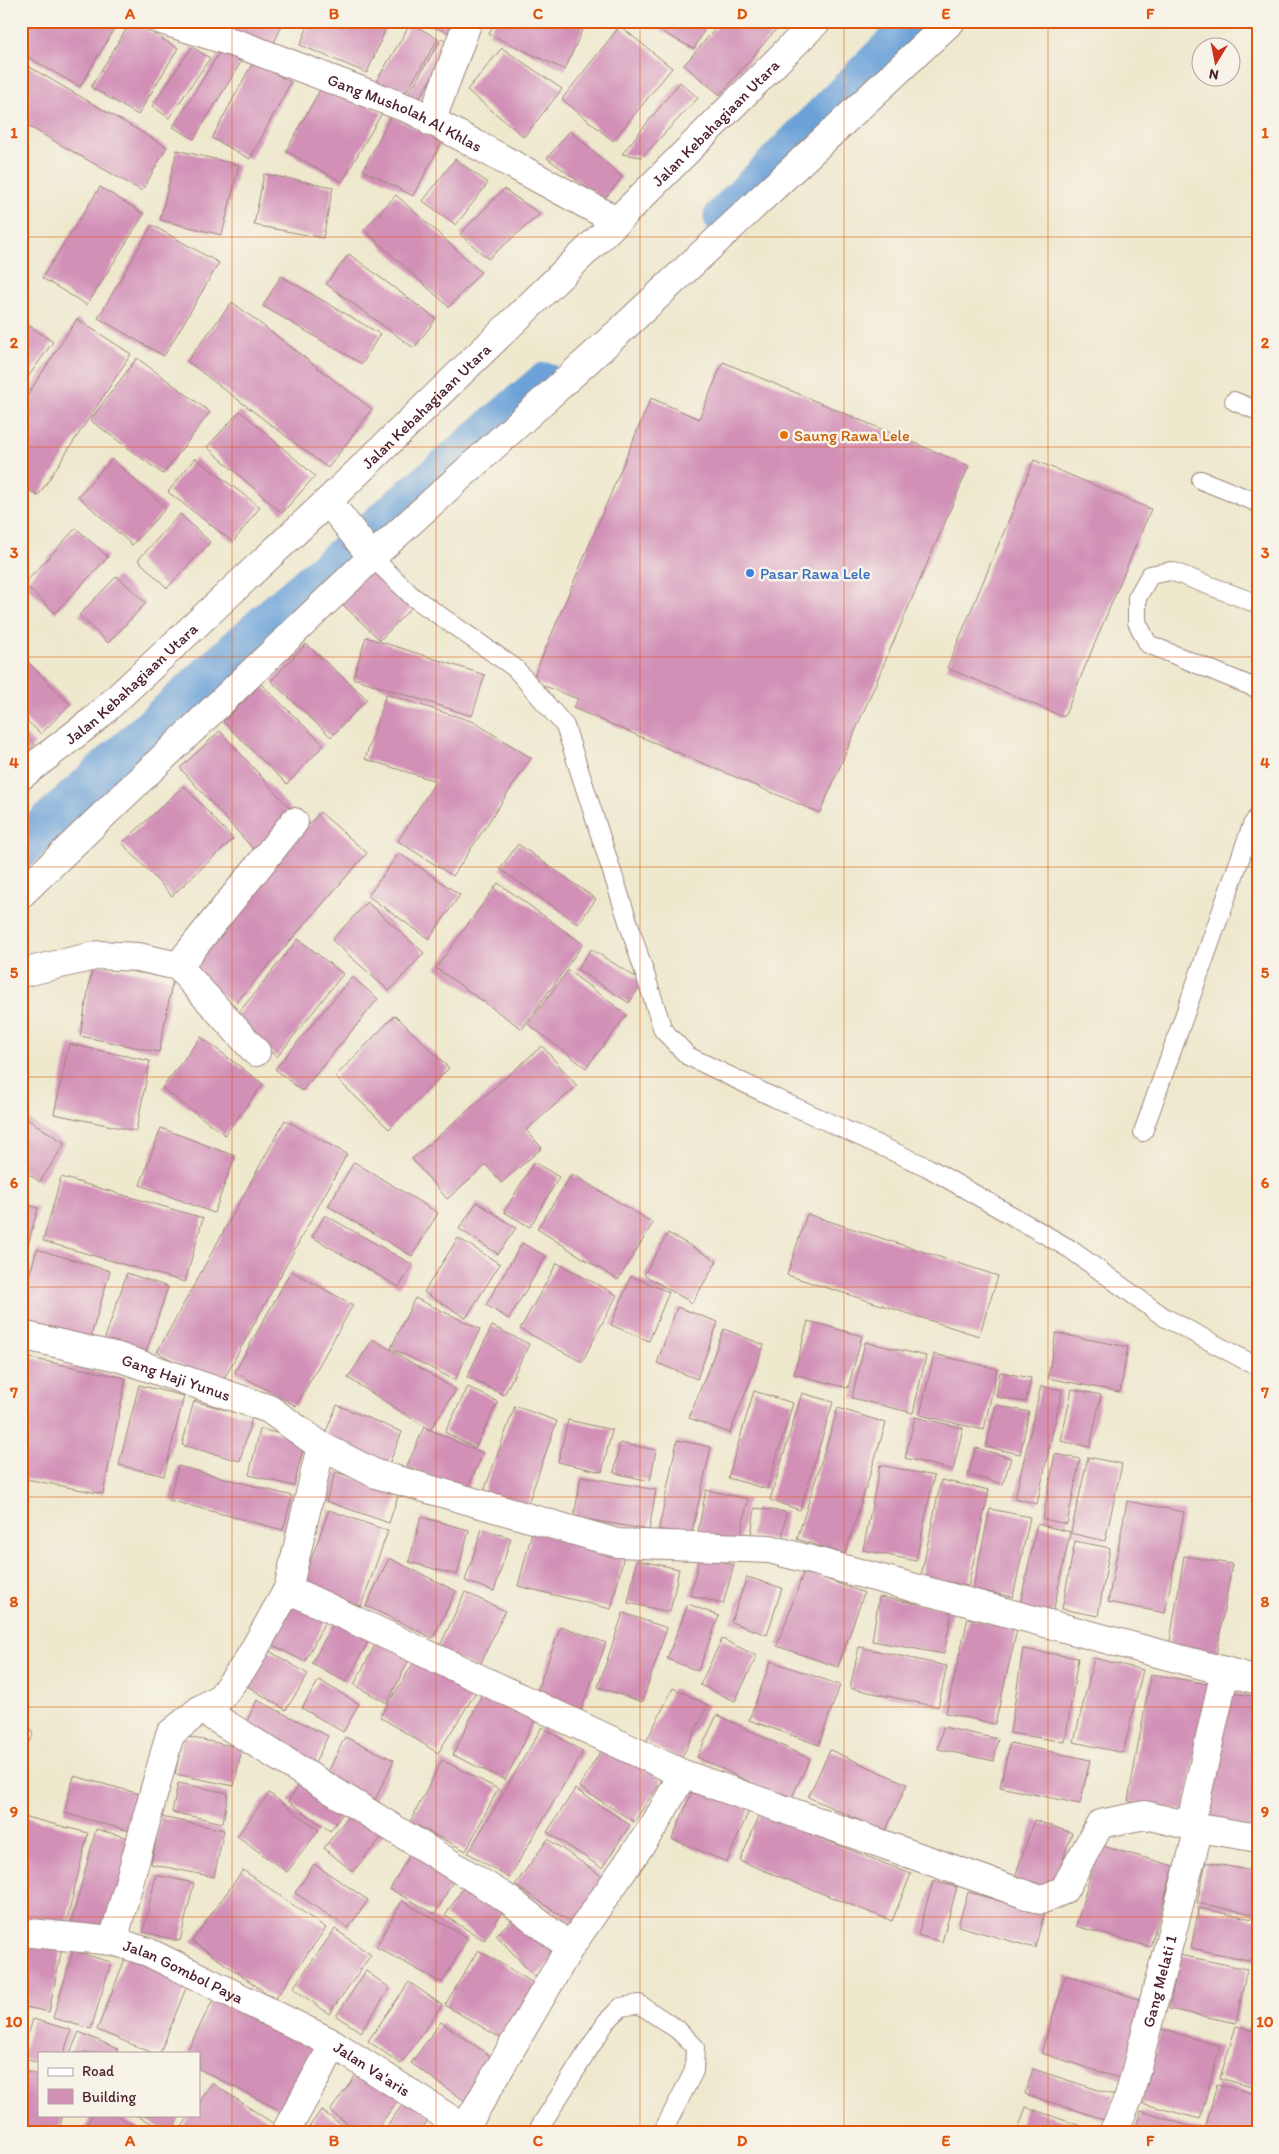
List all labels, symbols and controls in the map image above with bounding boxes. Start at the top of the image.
text: A [124,4,136,23]
text: B [329,4,340,23]
text: C [533,4,544,23]
text: D [737,4,748,23]
text: E [942,4,951,23]
text: F [1146,4,1155,23]
north arrow [1192,38,1242,88]
street label: Jalan Kebahagiaan Utara [648,55,783,190]
text: N [1208,65,1220,84]
street label: Gang Musholah Al Khlas [325,69,485,156]
text: 1 [10,123,18,142]
text: 1 [1261,123,1269,142]
text: 2 [10,333,19,352]
text: 2 [1261,333,1270,352]
street label: Jalan Kebahagiaan Utara [358,339,495,473]
place label: Saung Rawa Lele [794,426,910,445]
marker: Saung Rawa Lele [778,429,790,441]
text: 3 [10,543,19,562]
text: 3 [1261,543,1270,562]
place label: Pasar Rawa Lele [760,564,871,583]
marker: Pasar Rawa Lele [744,567,756,579]
street label: Jalan Kebahagiaan Utara [61,618,202,748]
text: 4 [9,753,19,772]
text: 4 [1260,753,1270,772]
text: 5 [10,963,19,982]
text: 5 [1261,963,1270,982]
text: 6 [10,1173,19,1192]
text: 6 [1261,1173,1270,1192]
street label: Gang Haji Yunus [119,1350,233,1405]
text: 7 [9,1383,18,1402]
text: 7 [1260,1383,1269,1402]
text: 8 [10,1592,19,1611]
text: 8 [1261,1592,1270,1611]
text: 9 [10,1802,18,1821]
text: 9 [1261,1802,1269,1821]
street label: Gang Melati 1 [1138,1932,1180,2029]
street label: Jalan Gombol Paya [121,1935,247,2007]
text: 10 [5,2012,23,2031]
text: 10 [1256,2012,1274,2031]
street label: Jalan Va'aris [330,2037,414,2100]
legend [38,2052,200,2116]
text: Road [82,2062,115,2080]
text: Building [82,2088,136,2106]
text: A [124,2131,136,2150]
text: B [329,2131,340,2150]
text: C [533,2131,544,2150]
text: D [737,2131,748,2150]
text: E [942,2131,951,2150]
text: F [1146,2131,1155,2150]

